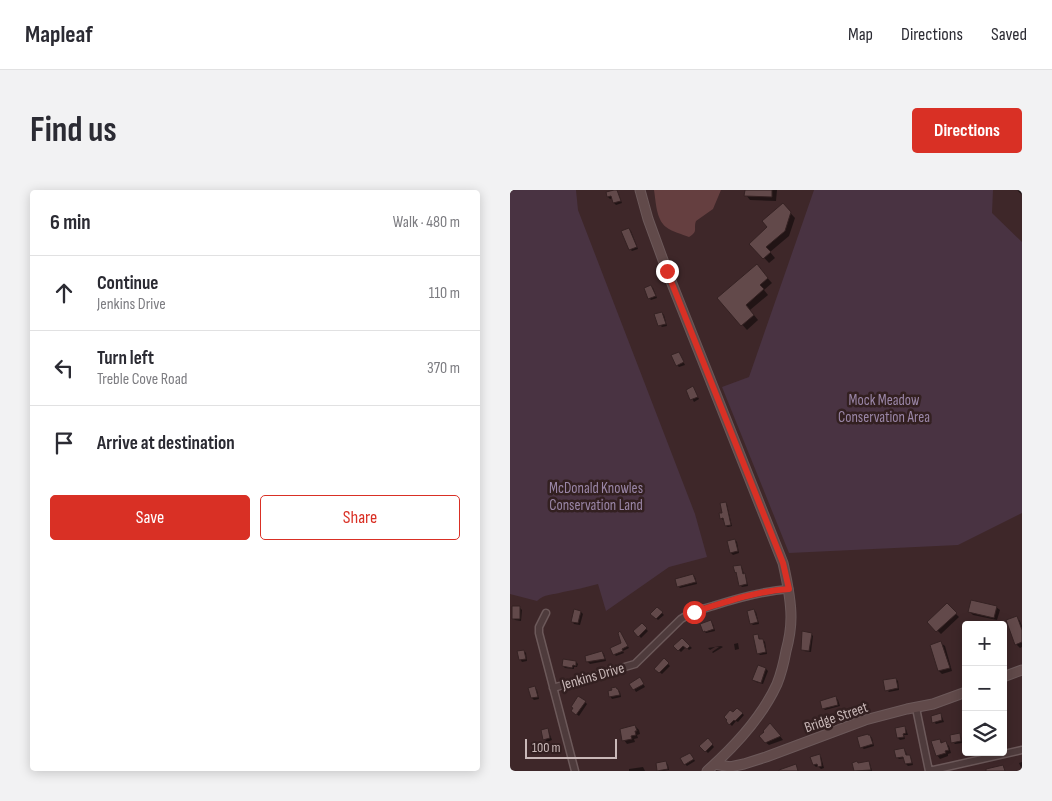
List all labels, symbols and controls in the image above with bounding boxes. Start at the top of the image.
text: Mapleaf [25,20,93,49]
text: Map [848,24,873,45]
text: Directions [901,24,963,45]
text: Saved [991,24,1027,45]
button: Directions [912,108,1022,153]
text: Find us [30,109,117,152]
text: 6 min [50,210,91,235]
text: Walk · 480 m [393,213,460,232]
route end [656,260,679,283]
text: Continue [97,272,158,295]
icon: ahead [50,279,78,307]
text: 110 m [429,284,460,303]
text: Jenkins Drive [97,295,166,314]
text: Turn left [97,347,154,370]
icon: left [50,354,78,382]
text: 370 m [427,359,460,378]
text: Treble Cove Road [97,370,188,389]
park label: Mock Meadow Conservation Area [838,391,930,427]
icon: arrive [50,429,78,457]
text: Arrive at destination [97,432,235,455]
park label: McDonald Knowles Conservation Land [549,479,643,515]
button: Save [50,495,250,540]
button: Share [260,495,460,540]
route start [683,601,706,624]
map controls [962,621,1007,756]
button: + [962,621,1007,666]
street label: Jenkins Drive [559,658,627,695]
button: − [962,666,1007,711]
street label: Bridge Street [802,698,871,737]
button: layers [962,711,1007,756]
scale bar [525,736,618,759]
text: 100 m [532,739,561,756]

